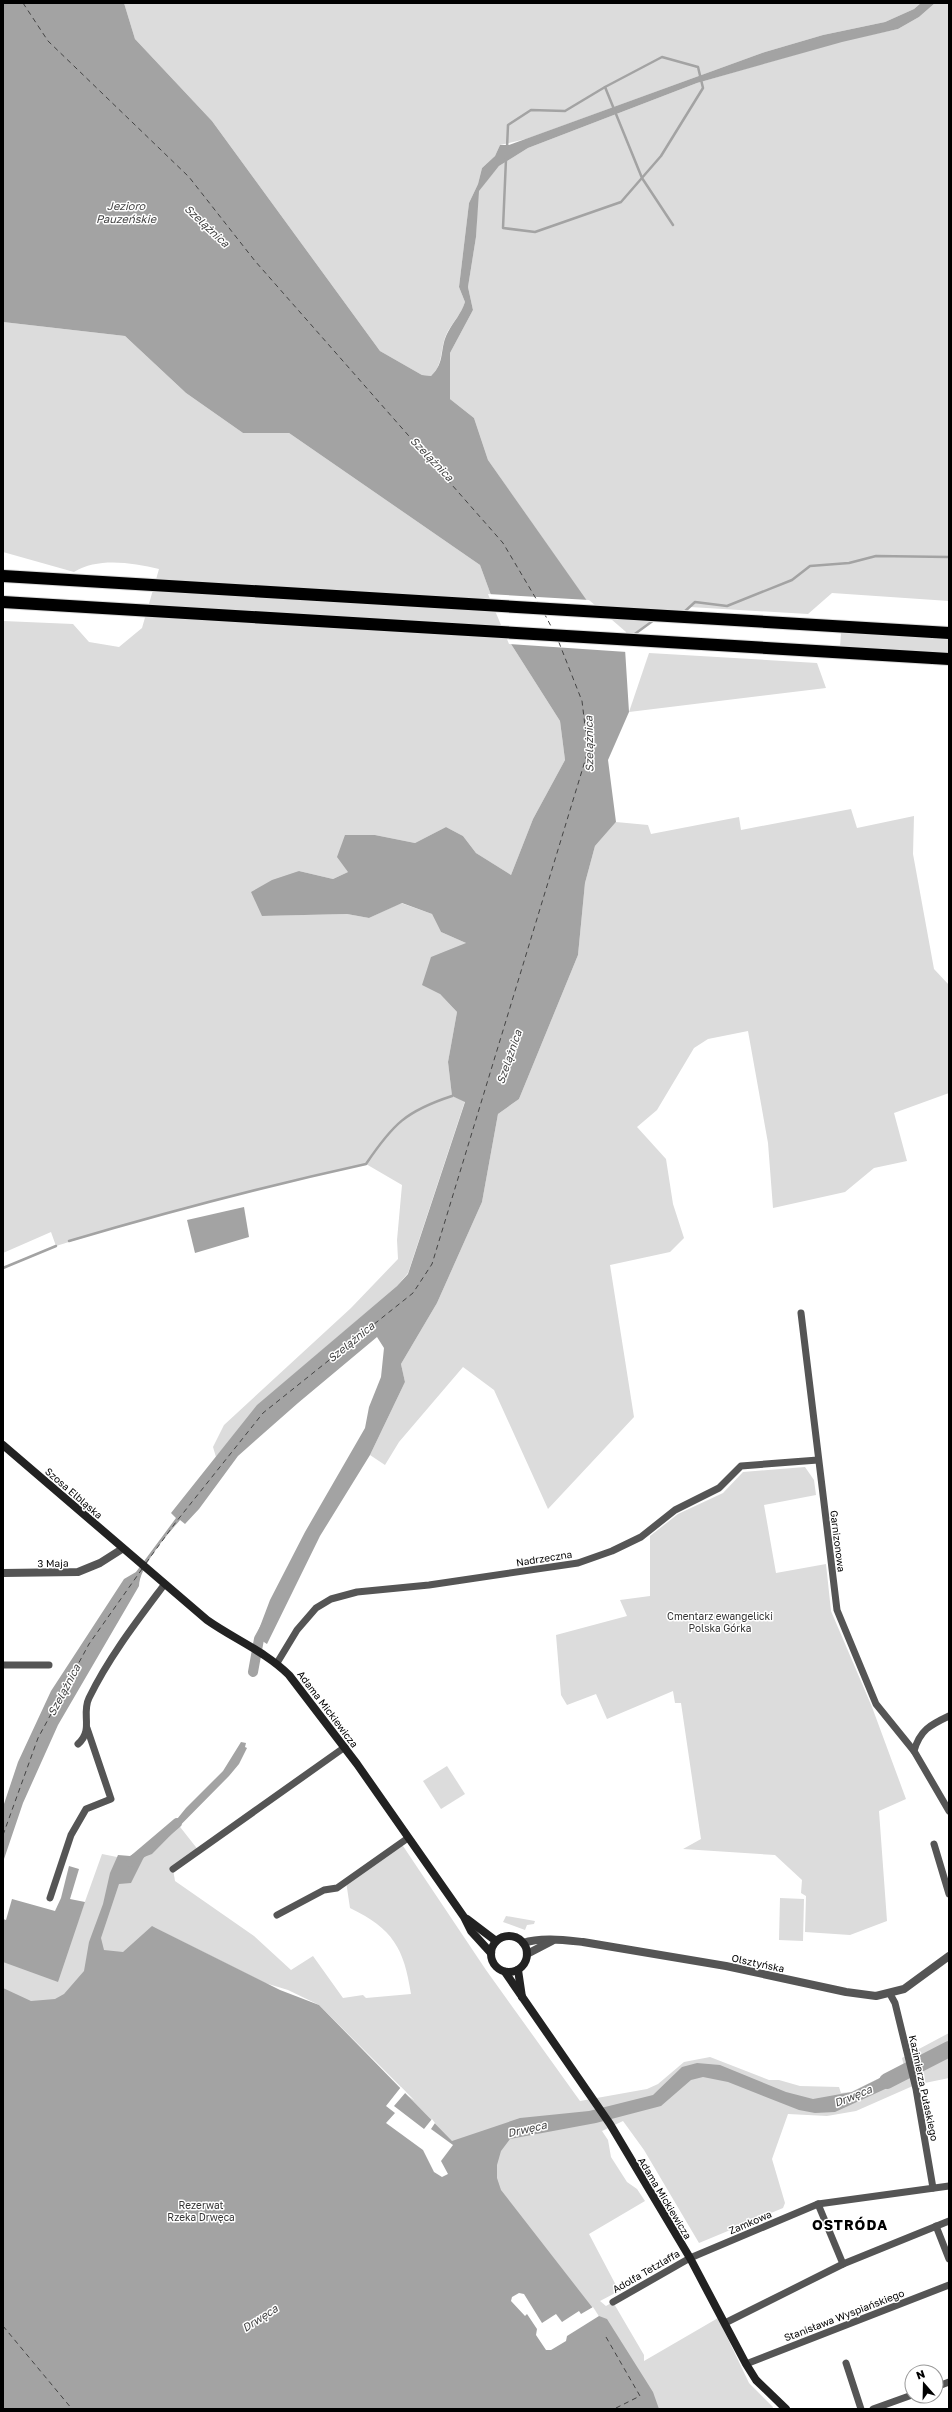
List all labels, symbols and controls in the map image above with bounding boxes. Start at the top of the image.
water label: Jezioro Pauzeńskie [96,199,158,225]
water label: Szelążnica [182,202,233,251]
water label: Szelążnica [407,434,457,485]
water label: Szelążnica [581,715,596,772]
water label: Szelążnica [493,1027,525,1086]
water label: Szelążnica [325,1318,378,1365]
street label: Szosa Elbląska [43,1465,105,1521]
street label: Garnizonowa [828,1509,848,1573]
street label: Nadrzeczna [515,1548,573,1568]
street label: 3 Maja [37,1557,69,1569]
park label: Cmentarz ewangelicki Polska Górka [667,1610,773,1634]
water label: Szelążnica [45,1661,84,1718]
street label: Adama Mickiewicza [295,1668,361,1750]
street label: Olsztyńska [731,1952,785,1974]
street label: Kazimierza Pułaskiego [907,2034,941,2142]
water label: Drwęca [832,2082,875,2110]
water label: Drwęca [506,2118,549,2140]
street label: Adama Mickiewicza [636,2155,694,2241]
park label: Rezerwat Rzeka Drwęca [167,2199,235,2223]
street label: Zamkowa [727,2208,773,2236]
district label: OSTRÓDA [812,2216,888,2233]
street label: Adolfa Tetzlaffa [610,2247,682,2295]
street label: Stanisława Wyspiańskiego [782,2287,906,2343]
water label: Drwęca [240,2301,281,2335]
north arrow [904,2364,944,2404]
text: N [914,2367,927,2382]

